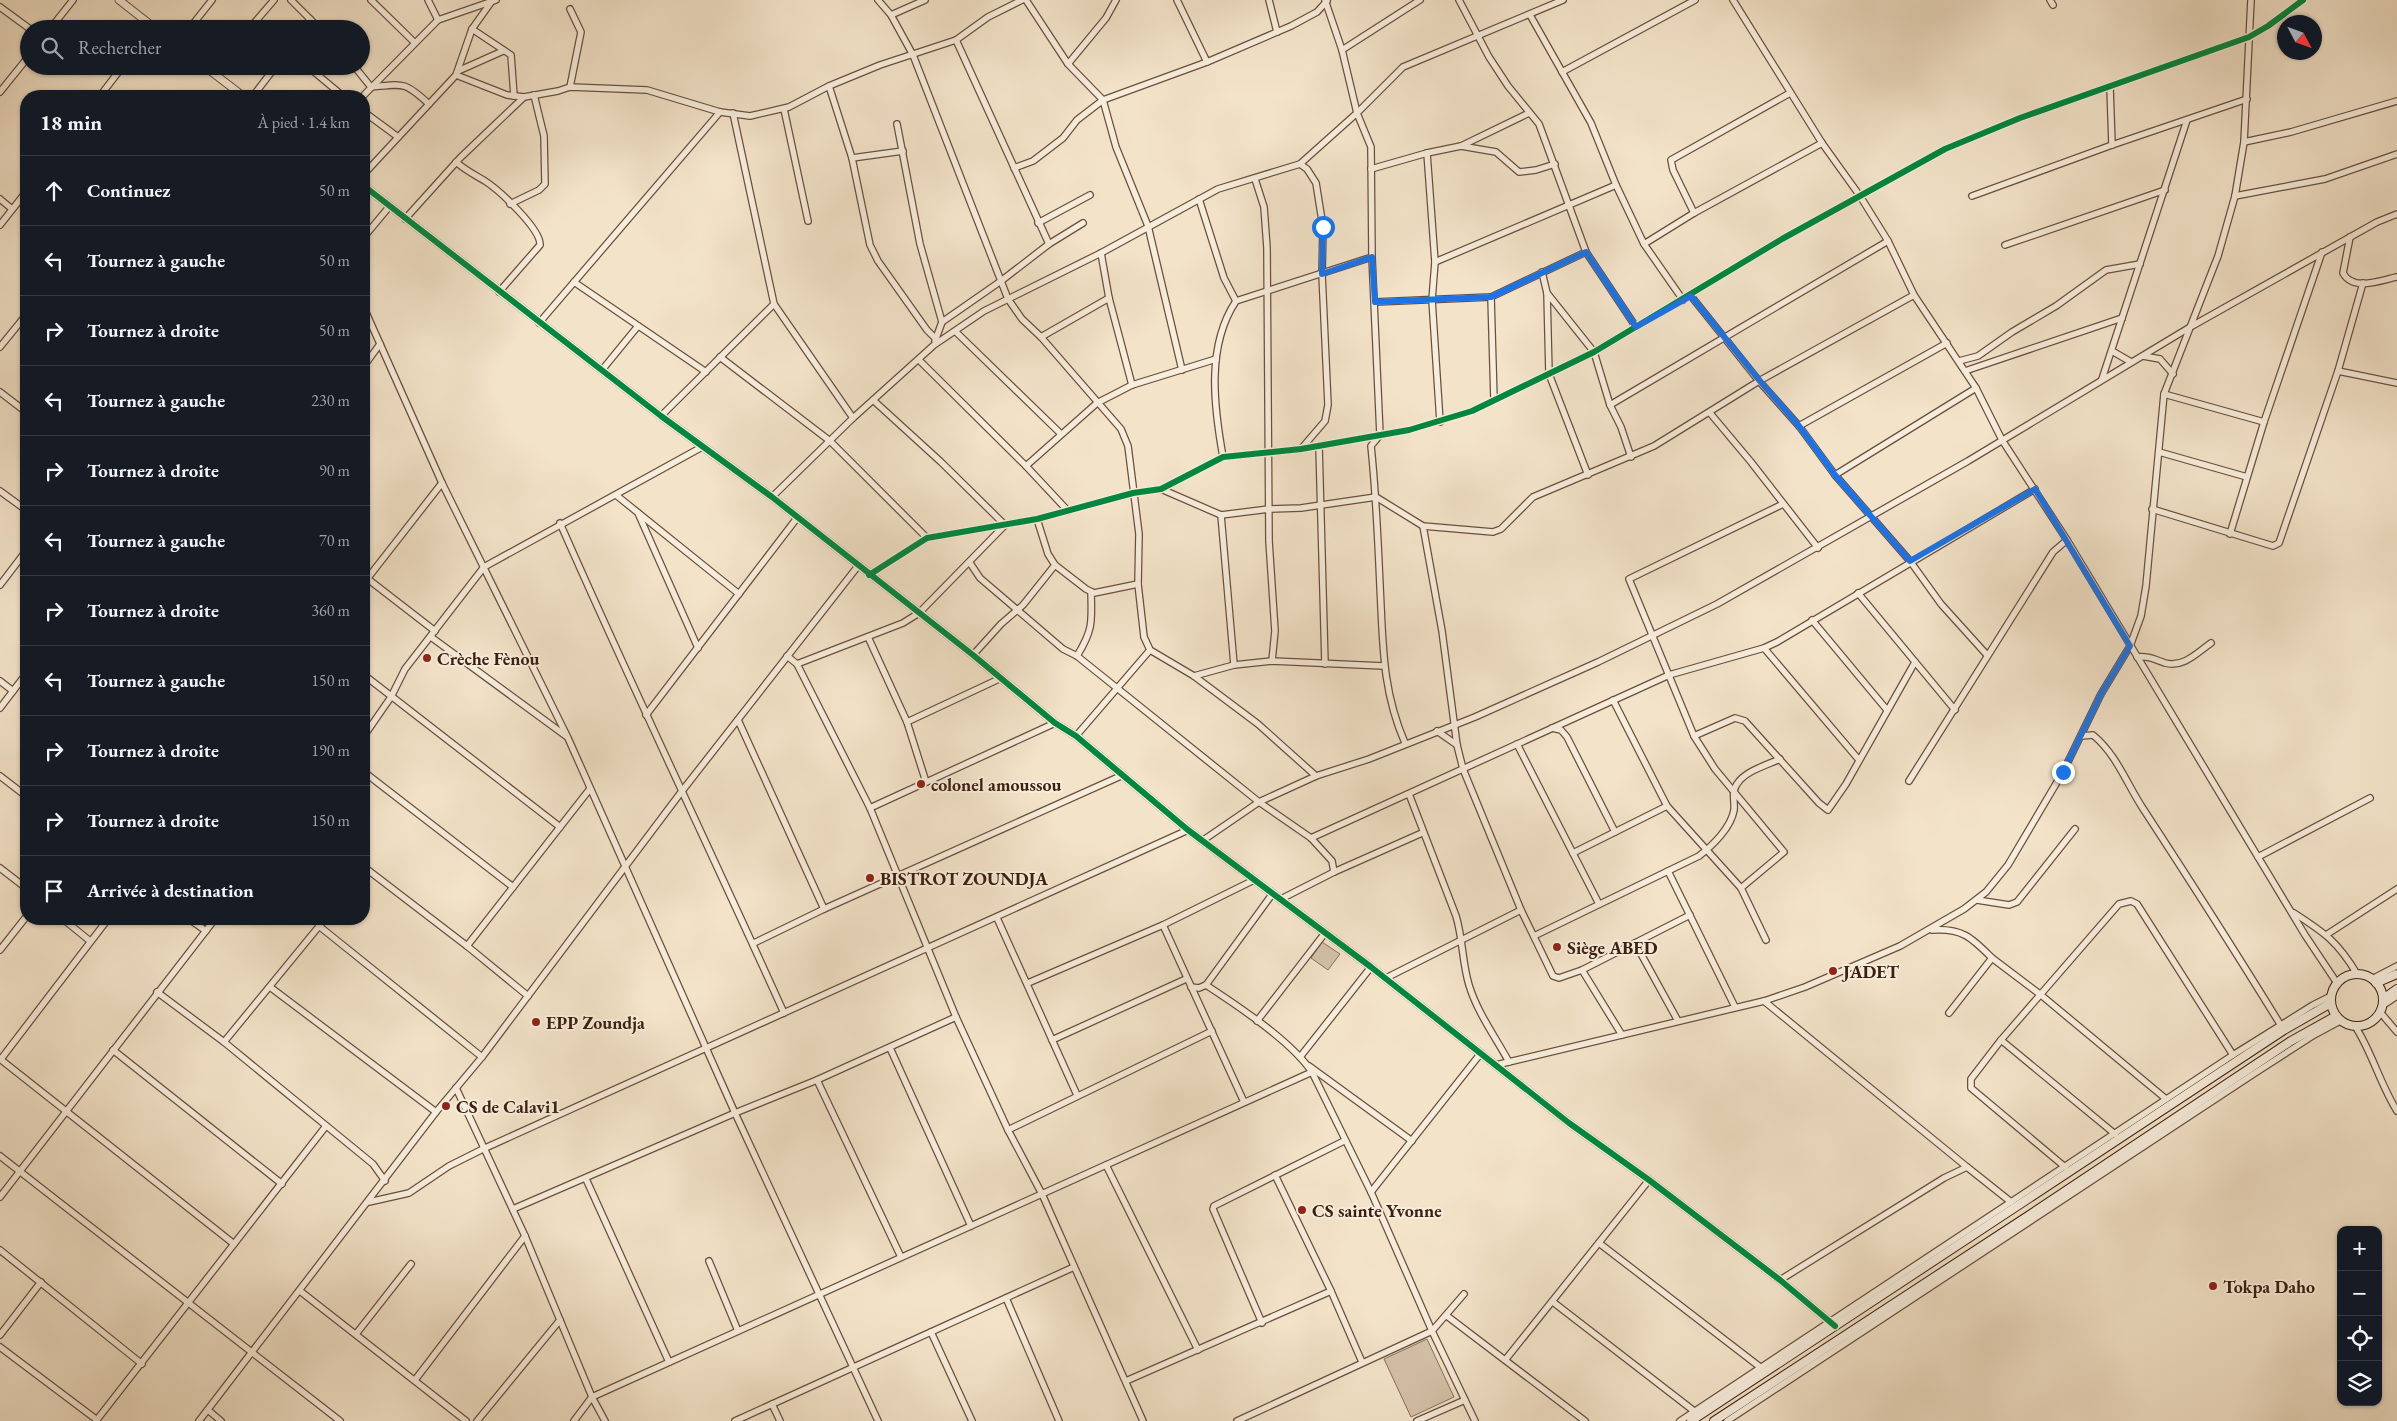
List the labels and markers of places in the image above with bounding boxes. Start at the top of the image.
place label: Crèche Fènou [437,647,540,670]
marker: Crèche Fènou [421,652,433,664]
place label: colonel amoussou [931,773,1061,796]
marker: colonel amoussou [915,778,927,790]
place label: BISTROT ZOUNDJA [880,867,1049,890]
marker: BISTROT ZOUNDJA [864,872,876,884]
place label: Siège ABED [1567,936,1658,959]
marker: Siège ABED [1551,941,1563,953]
place label: JADET [1841,960,1900,983]
marker: JADET [1827,965,1839,977]
place label: EPP Zoundja [546,1011,645,1034]
marker: EPP Zoundja [530,1016,542,1028]
place label: CS de Calavi1 [456,1095,560,1118]
marker: CS de Calavi1 [440,1100,452,1112]
place label: CS sainte Yvonne [1312,1199,1442,1222]
marker: CS sainte Yvonne [1296,1204,1308,1216]
place label: Tokpa Daho [2223,1275,2315,1298]
marker: Tokpa Daho [2207,1280,2219,1292]

